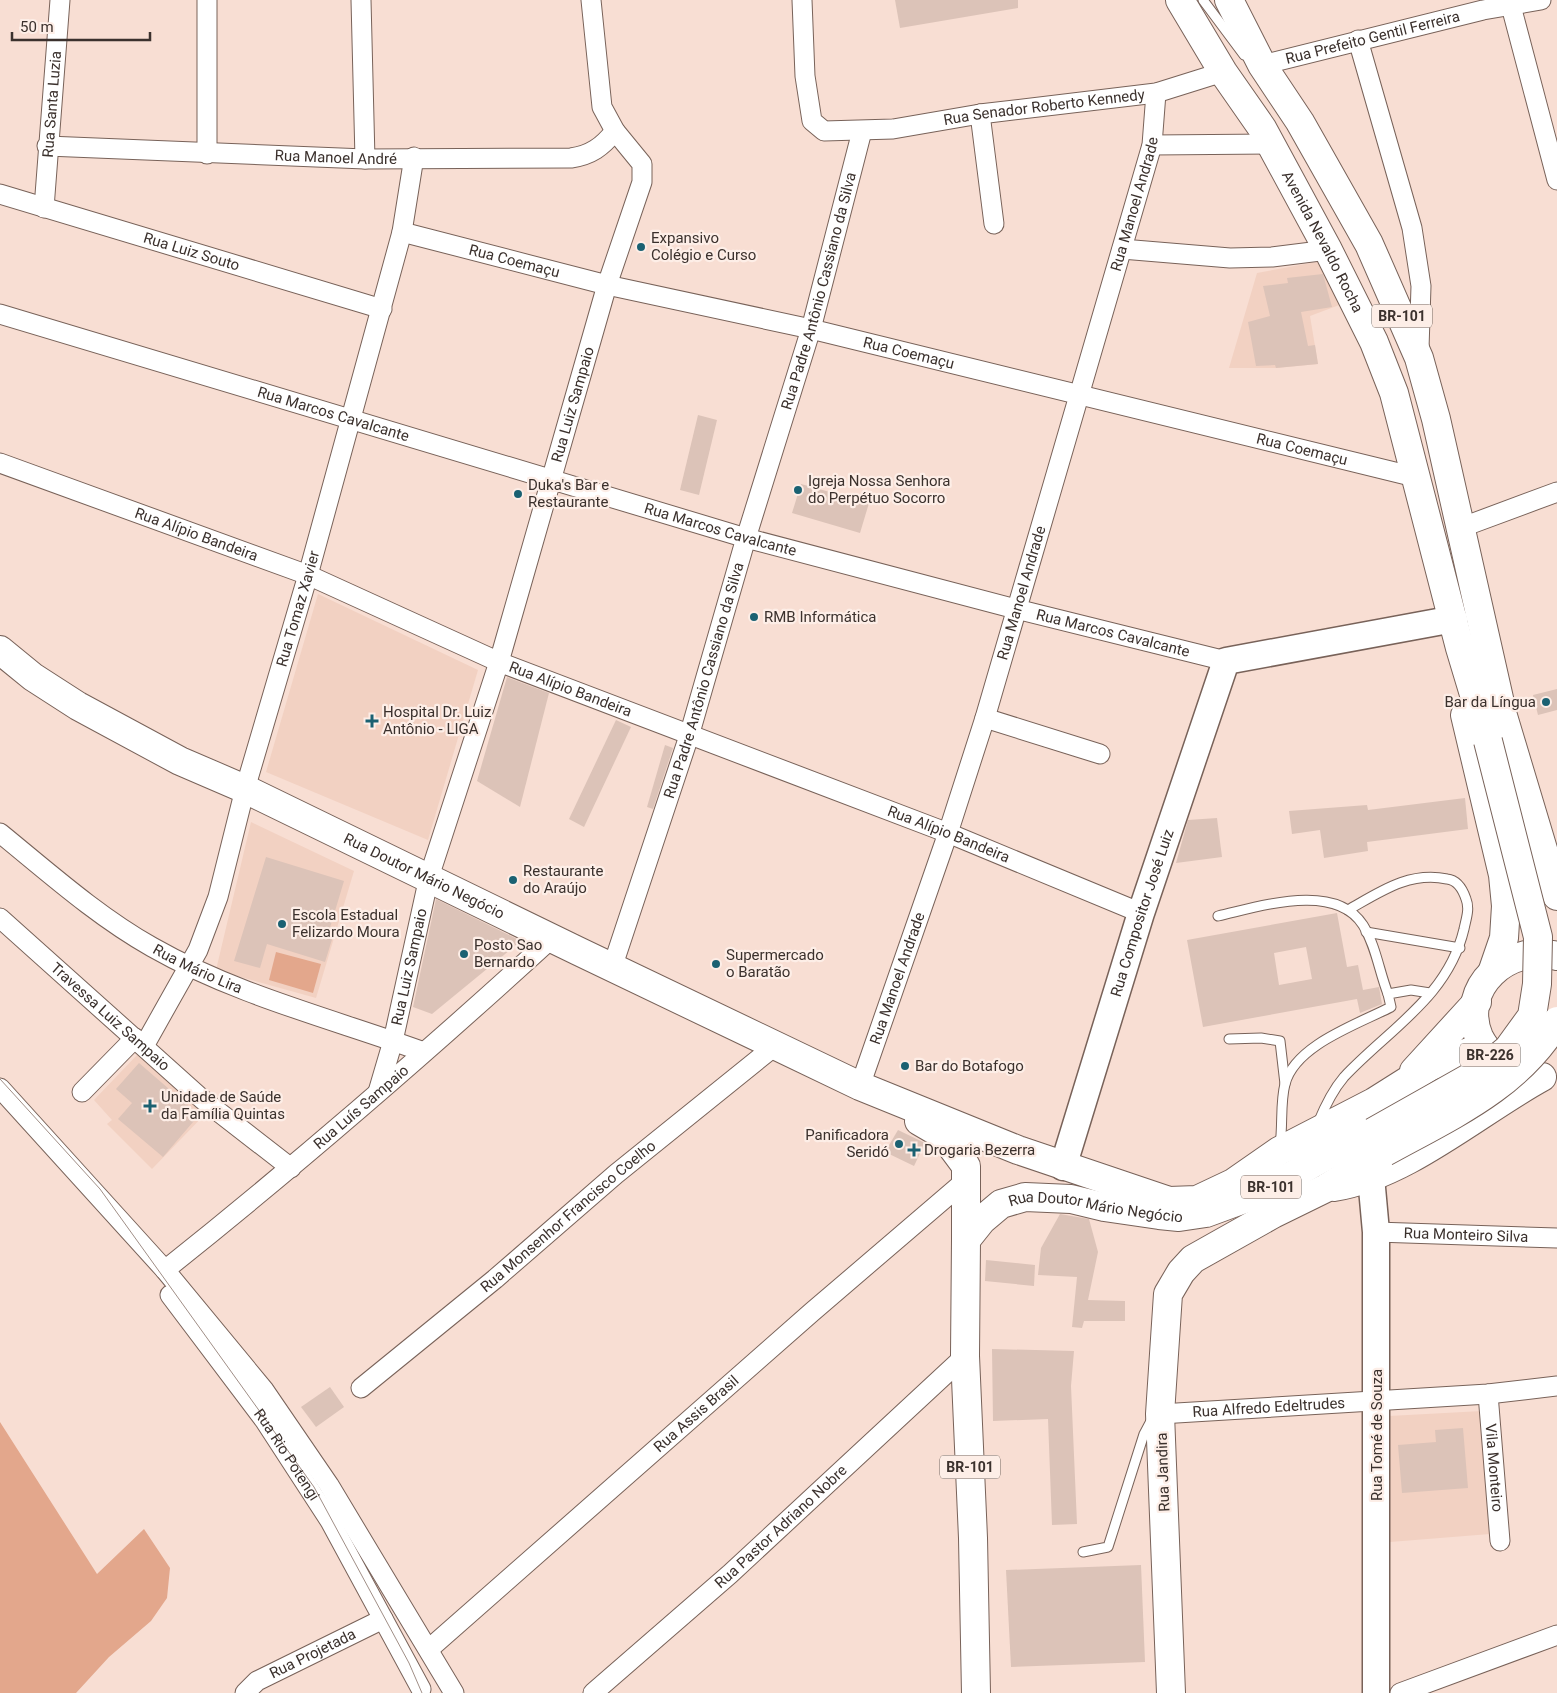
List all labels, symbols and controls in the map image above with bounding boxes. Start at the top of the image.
street label: Rua Prefeito Gentil Ferreira [1284,7,1462,68]
scale bar [12,10,150,42]
text: 50 m [20,18,54,36]
street label: Rua Santa Luzia [39,50,65,158]
street label: Rua Senador Roberto Kennedy [942,85,1146,129]
street label: Rua Manoel Andrade [1107,136,1162,273]
street label: Rua Manoel André [274,146,397,168]
street label: Avenida Nevaldo Rocha [1278,168,1367,316]
street label: Rua Padre Antônio Cassiano da Silva [777,170,860,412]
street label: Rua Luiz Souto [141,229,242,275]
place label: Expansivo Colégio e Curso [651,229,756,264]
street label: Rua Coemaçu [467,241,562,281]
marker: Expansivo Colégio e Curso [635,241,647,253]
road number: BR-101 [1372,304,1432,328]
street label: Rua Coemaçu [861,333,956,373]
street label: Rua Luiz Sampaio [548,345,598,464]
street label: Rua Marcos Cavalcante [255,383,411,445]
street label: Rua Coemaçu [1255,429,1349,469]
place label: Igreja Nossa Senhora do Perpétuo Socorro [808,472,950,507]
place label: Duka's Bar e Restaurante [528,476,609,511]
marker: Igreja Nossa Senhora do Perpétuo Socorro [792,484,804,496]
marker: Duka's Bar e Restaurante [512,488,524,500]
street label: Rua Marcos Cavalcante [642,499,799,560]
street label: Rua Alípio Bandeira [132,504,261,565]
street label: Rua Manoel Andrade [993,524,1050,662]
street label: Rua Tomaz Xavier [272,549,323,669]
street label: Rua Padre Antônio Cassiano da Silva [660,560,748,801]
street label: Rua Marcos Cavalcante [1034,605,1192,661]
place label: RMB Informática [764,608,877,626]
marker: RMB Informática [748,611,760,623]
street label: Rua Alípio Bandeira [506,658,634,721]
place label: Bar da Língua [1444,693,1536,711]
marker: Bar da Língua [1540,696,1552,708]
place label: Hospital Dr. Luiz Antônio - LIGA [383,703,491,738]
marker: Hospital Dr. Luiz Antônio - LIGA [365,714,379,728]
street label: Rua Alípio Bandeira [885,802,1012,867]
street label: Rua Compositor José Luiz [1107,827,1178,999]
street label: Rua Doutor Mário Negócio [341,829,507,923]
place label: Restaurante do Araújo [523,862,603,897]
marker: Restaurante do Araújo [507,874,519,886]
place label: Escola Estadual Felizardo Moura [292,906,400,941]
street label: Rua Luiz Sampaio [388,907,431,1027]
street label: Rua Manoel Andrade [866,910,929,1047]
marker: Escola Estadual Felizardo Moura [276,918,288,930]
place label: Posto Sao Bernardo [474,936,542,971]
street label: Rua Mário Lira [150,940,245,997]
place label: Supermercado o Baratão [726,946,824,981]
marker: Posto Sao Bernardo [458,948,470,960]
marker: Supermercado o Baratão [710,958,722,970]
street label: Travessa Luiz Sampaio [47,959,173,1075]
road number: BR-226 [1460,1044,1520,1066]
place label: Bar do Botafogo [915,1057,1024,1075]
marker: Bar do Botafogo [899,1060,911,1072]
street label: Rua Luís Sampaio [310,1061,412,1153]
place label: Unidade de Saúde da Família Quintas [161,1088,285,1123]
marker: Unidade de Saúde da Família Quintas [143,1099,157,1113]
place label: Panificadora Seridó [805,1126,889,1161]
street label: Rua Monsenhor Francisco Coelho [477,1137,659,1296]
marker: Panificadora Seridó [893,1138,905,1150]
place label: Drogaria Bezerra [924,1141,1035,1159]
marker: Drogaria Bezerra [908,1144,920,1156]
road number: BR-101 [1241,1176,1301,1198]
street label: Rua Doutor Mário Negócio [1006,1188,1184,1226]
street label: Rua Monteiro Silva [1403,1224,1529,1246]
street label: Rua Tomé de Souza [1368,1369,1386,1501]
street label: Rua Assis Brasil [650,1372,742,1456]
street label: Rua Alfredo Edeltrudes [1192,1394,1346,1421]
street label: Rua Rio Potengi [250,1405,323,1504]
street label: Vila Monteiro [1481,1423,1507,1513]
street label: Rua Jandira [1153,1432,1173,1512]
road number: BR-101 [940,1455,1000,1478]
street label: Rua Pastor Adriano Nobre [711,1461,851,1592]
street label: Rua Projetada [267,1625,359,1682]

